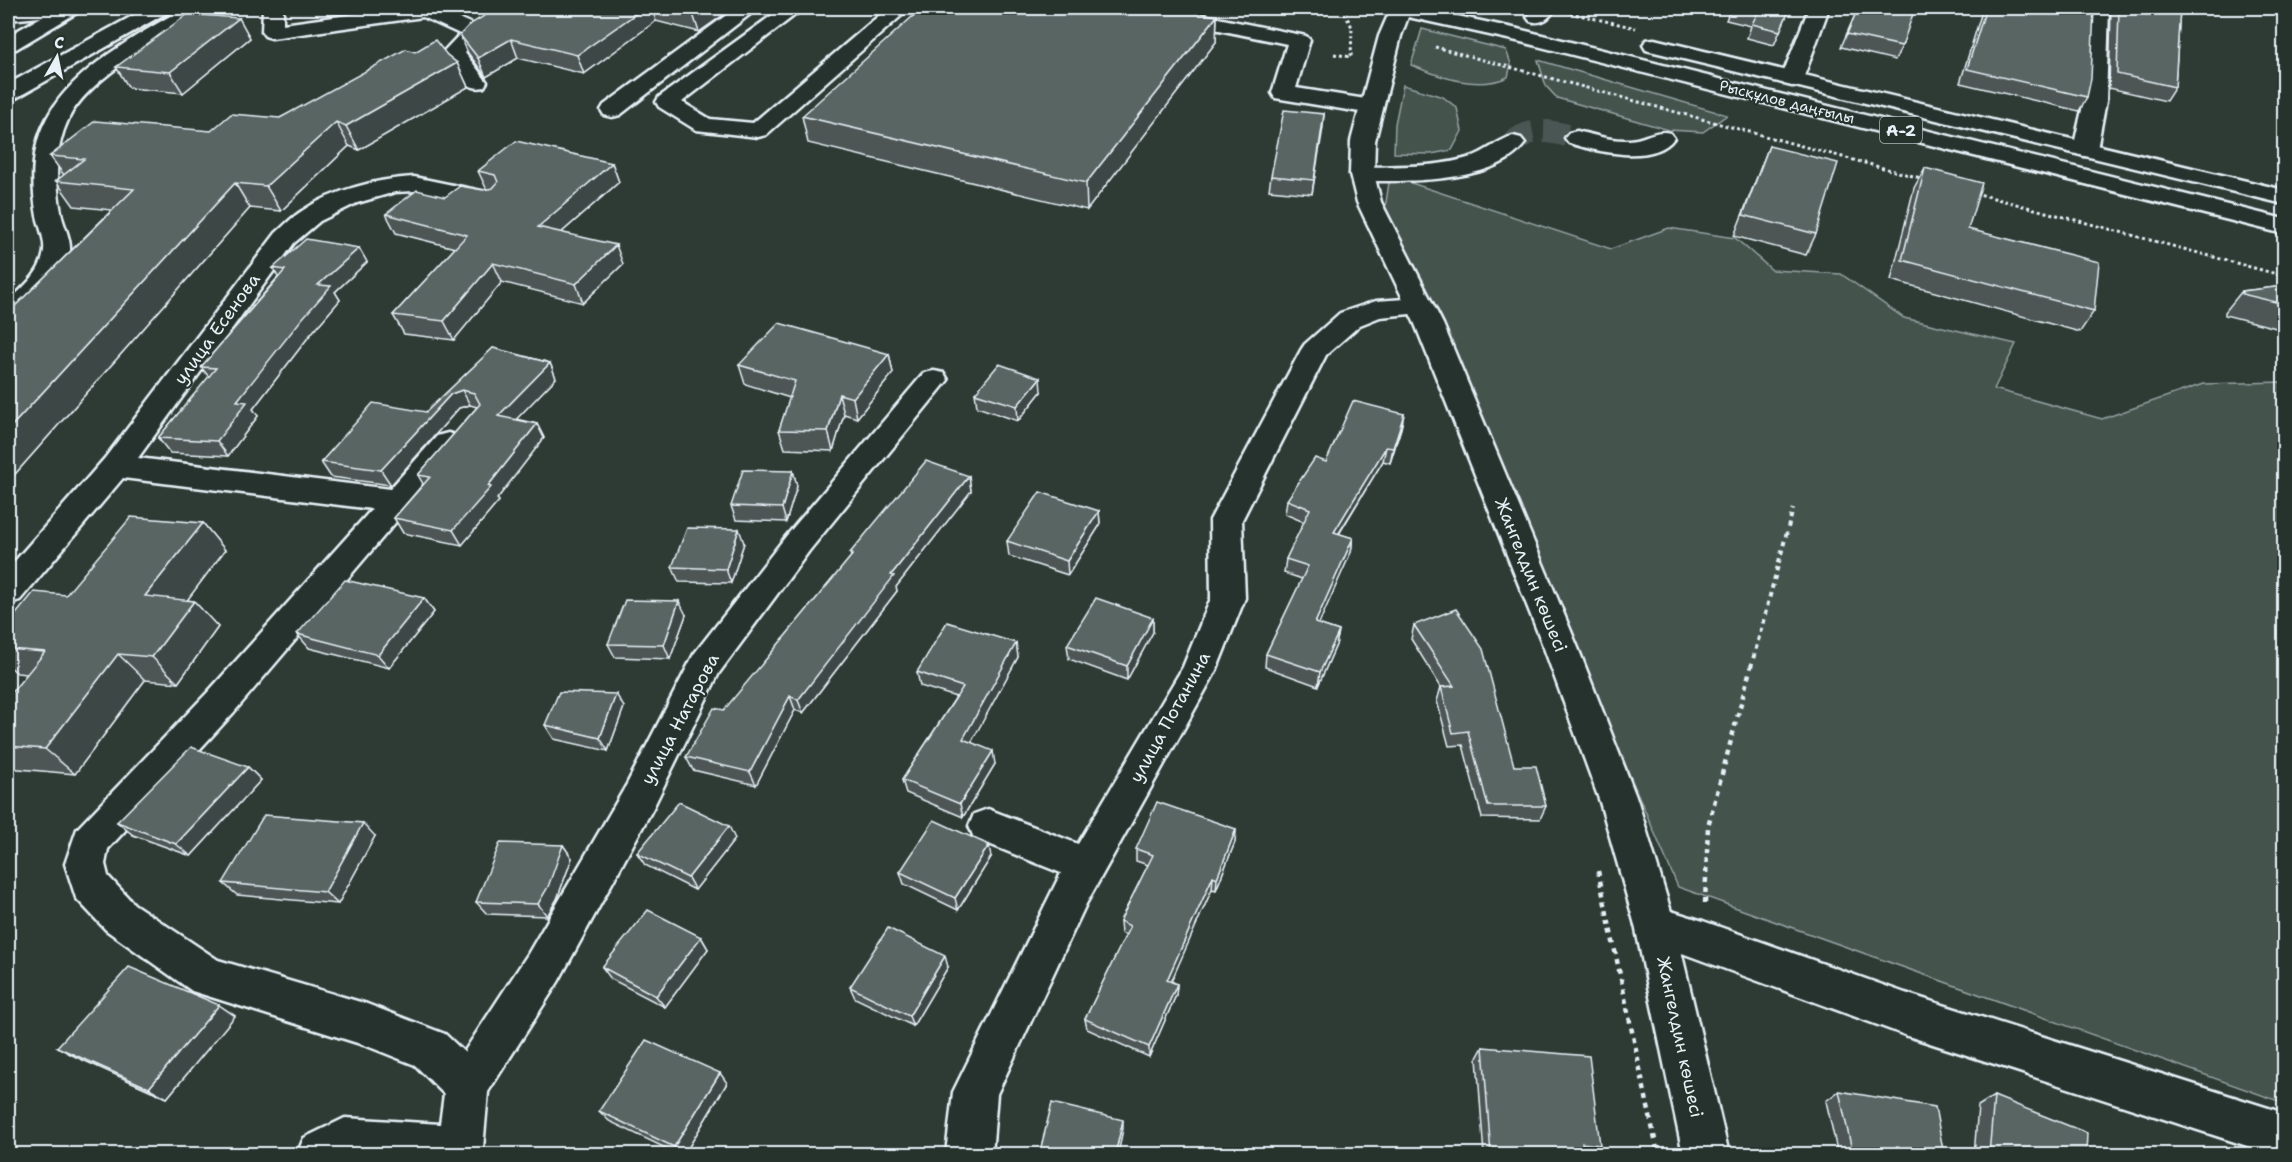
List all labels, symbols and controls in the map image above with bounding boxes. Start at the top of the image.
north arrow [27,27,87,87]
text: С [53,32,66,54]
street label: Рысқұлов даңғылы [1717,76,1857,128]
road number: A-2 [1880,117,1922,143]
street label: улица Есенова [168,268,266,390]
street label: Жангелдин көшесі [1489,494,1573,656]
street label: улица Потанина [1124,647,1216,787]
street label: улица Натарова [635,649,725,789]
street label: Жангелдин көшесі [1651,954,1709,1120]

